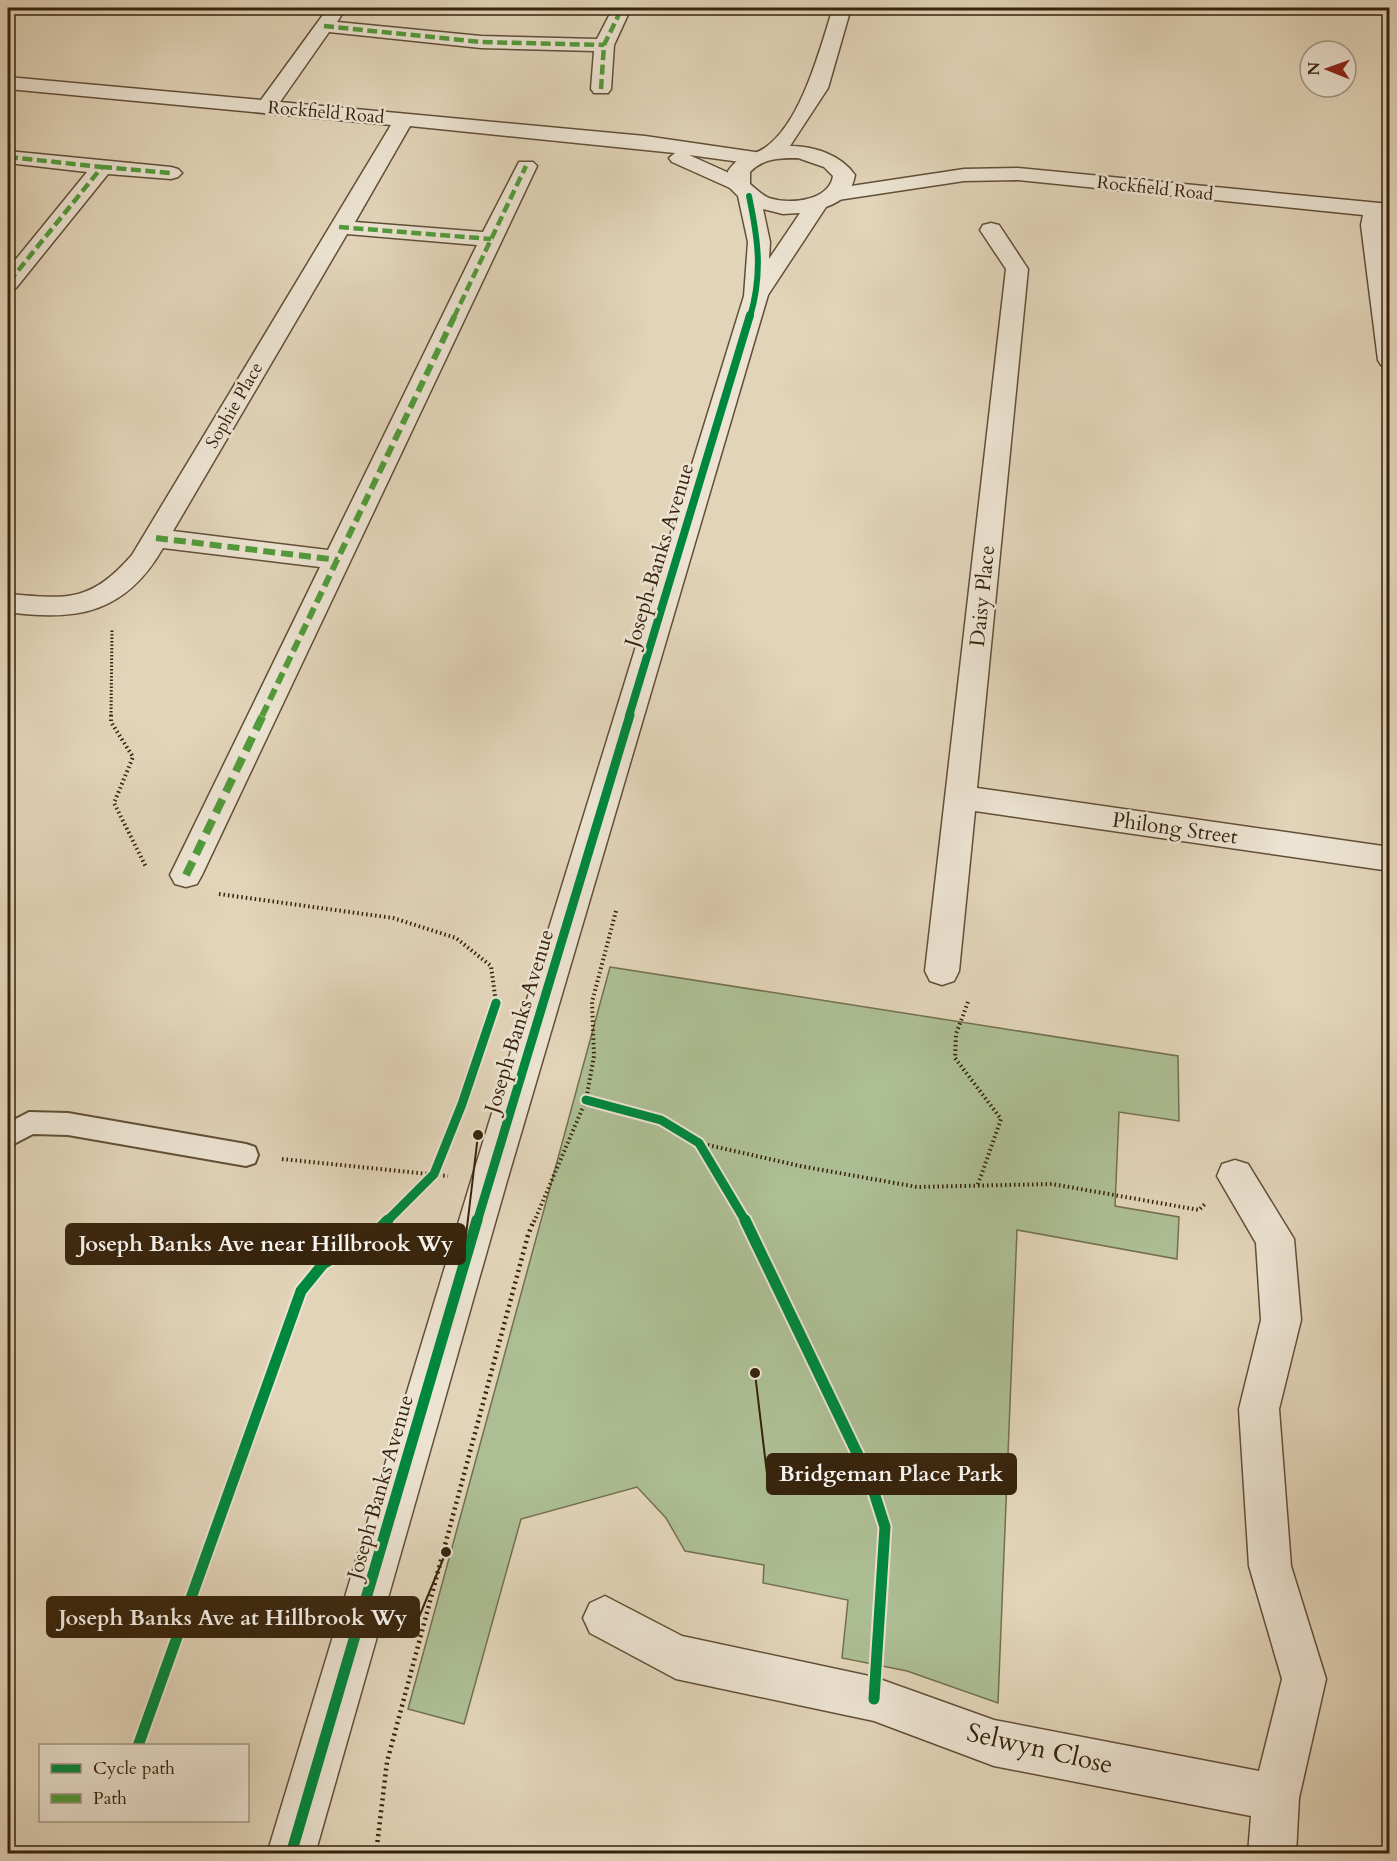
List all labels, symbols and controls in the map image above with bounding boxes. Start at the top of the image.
north arrow [1298,39,1358,99]
text: N [1303,62,1325,76]
street label: Rockfield Road [267,95,386,130]
street label: Rockfield Road [1096,170,1215,207]
street label: Sophie Place [200,358,269,453]
street label: Joseph Banks Avenue [617,460,701,653]
street label: Daisy Place [963,544,1002,648]
street label: Philong Street [1110,805,1240,852]
street label: Joseph Banks Avenue [477,926,561,1119]
callout: Joseph Banks Ave near Hillbrook Wy [66,1224,465,1264]
text: Joseph Banks Ave near Hillbrook Wy [75,1229,454,1259]
street label: Joseph Banks Avenue [339,1392,421,1586]
callout: Bridgeman Place Park [767,1454,1016,1494]
text: Bridgeman Place Park [779,1459,1004,1489]
callout: Joseph Banks Ave at Hillbrook Wy [47,1597,419,1637]
text: Joseph Banks Ave at Hillbrook Wy [56,1603,408,1633]
street label: Selwyn Close [963,1715,1116,1782]
legend [39,1744,249,1822]
text: Cycle path [93,1756,175,1781]
text: Path [93,1786,127,1811]

